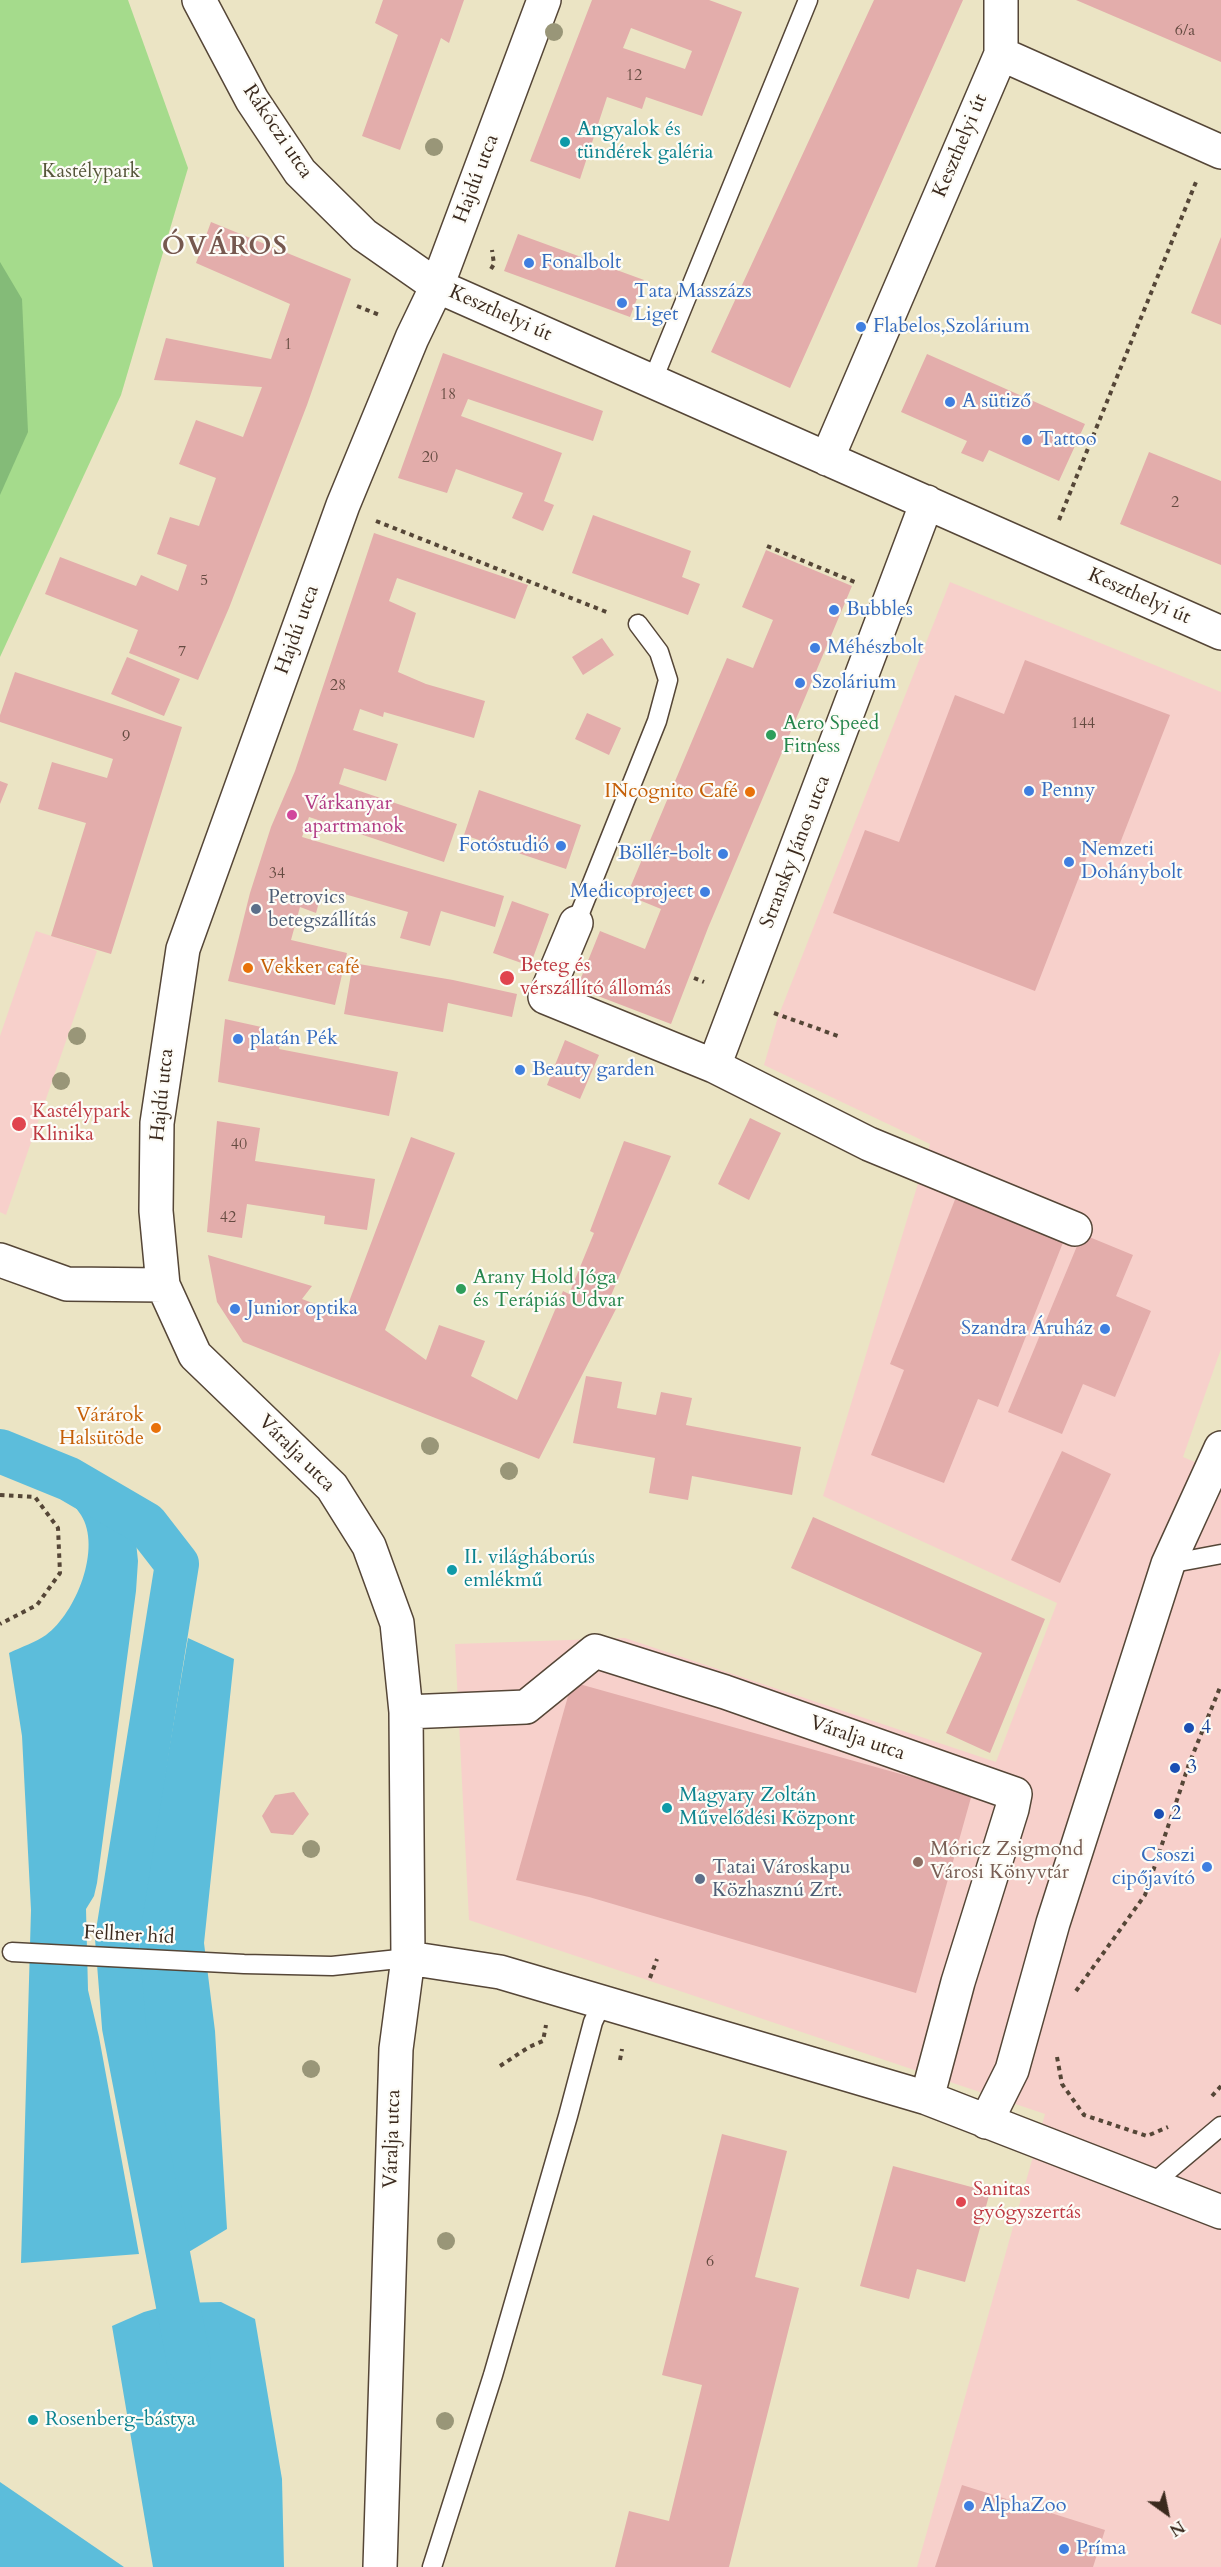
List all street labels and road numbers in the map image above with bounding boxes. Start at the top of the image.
street label: Rákóczi utca [237,80,317,184]
street label: Keszthelyi út [928,91,994,201]
street label: Hajdú utca [449,131,505,227]
street label: Keszthelyi út [445,281,555,347]
street label: Keszthelyi út [1084,564,1194,630]
street label: Hajdú utca [271,582,325,678]
street label: Stransky János utca [756,772,836,932]
street label: Hajdú utca [146,1047,180,1143]
street label: Váralja utca [252,1410,340,1498]
street label: Váralja utca [806,1712,908,1766]
street label: Fellner híd [83,1922,175,1950]
street label: Váralja utca [379,2089,407,2189]

